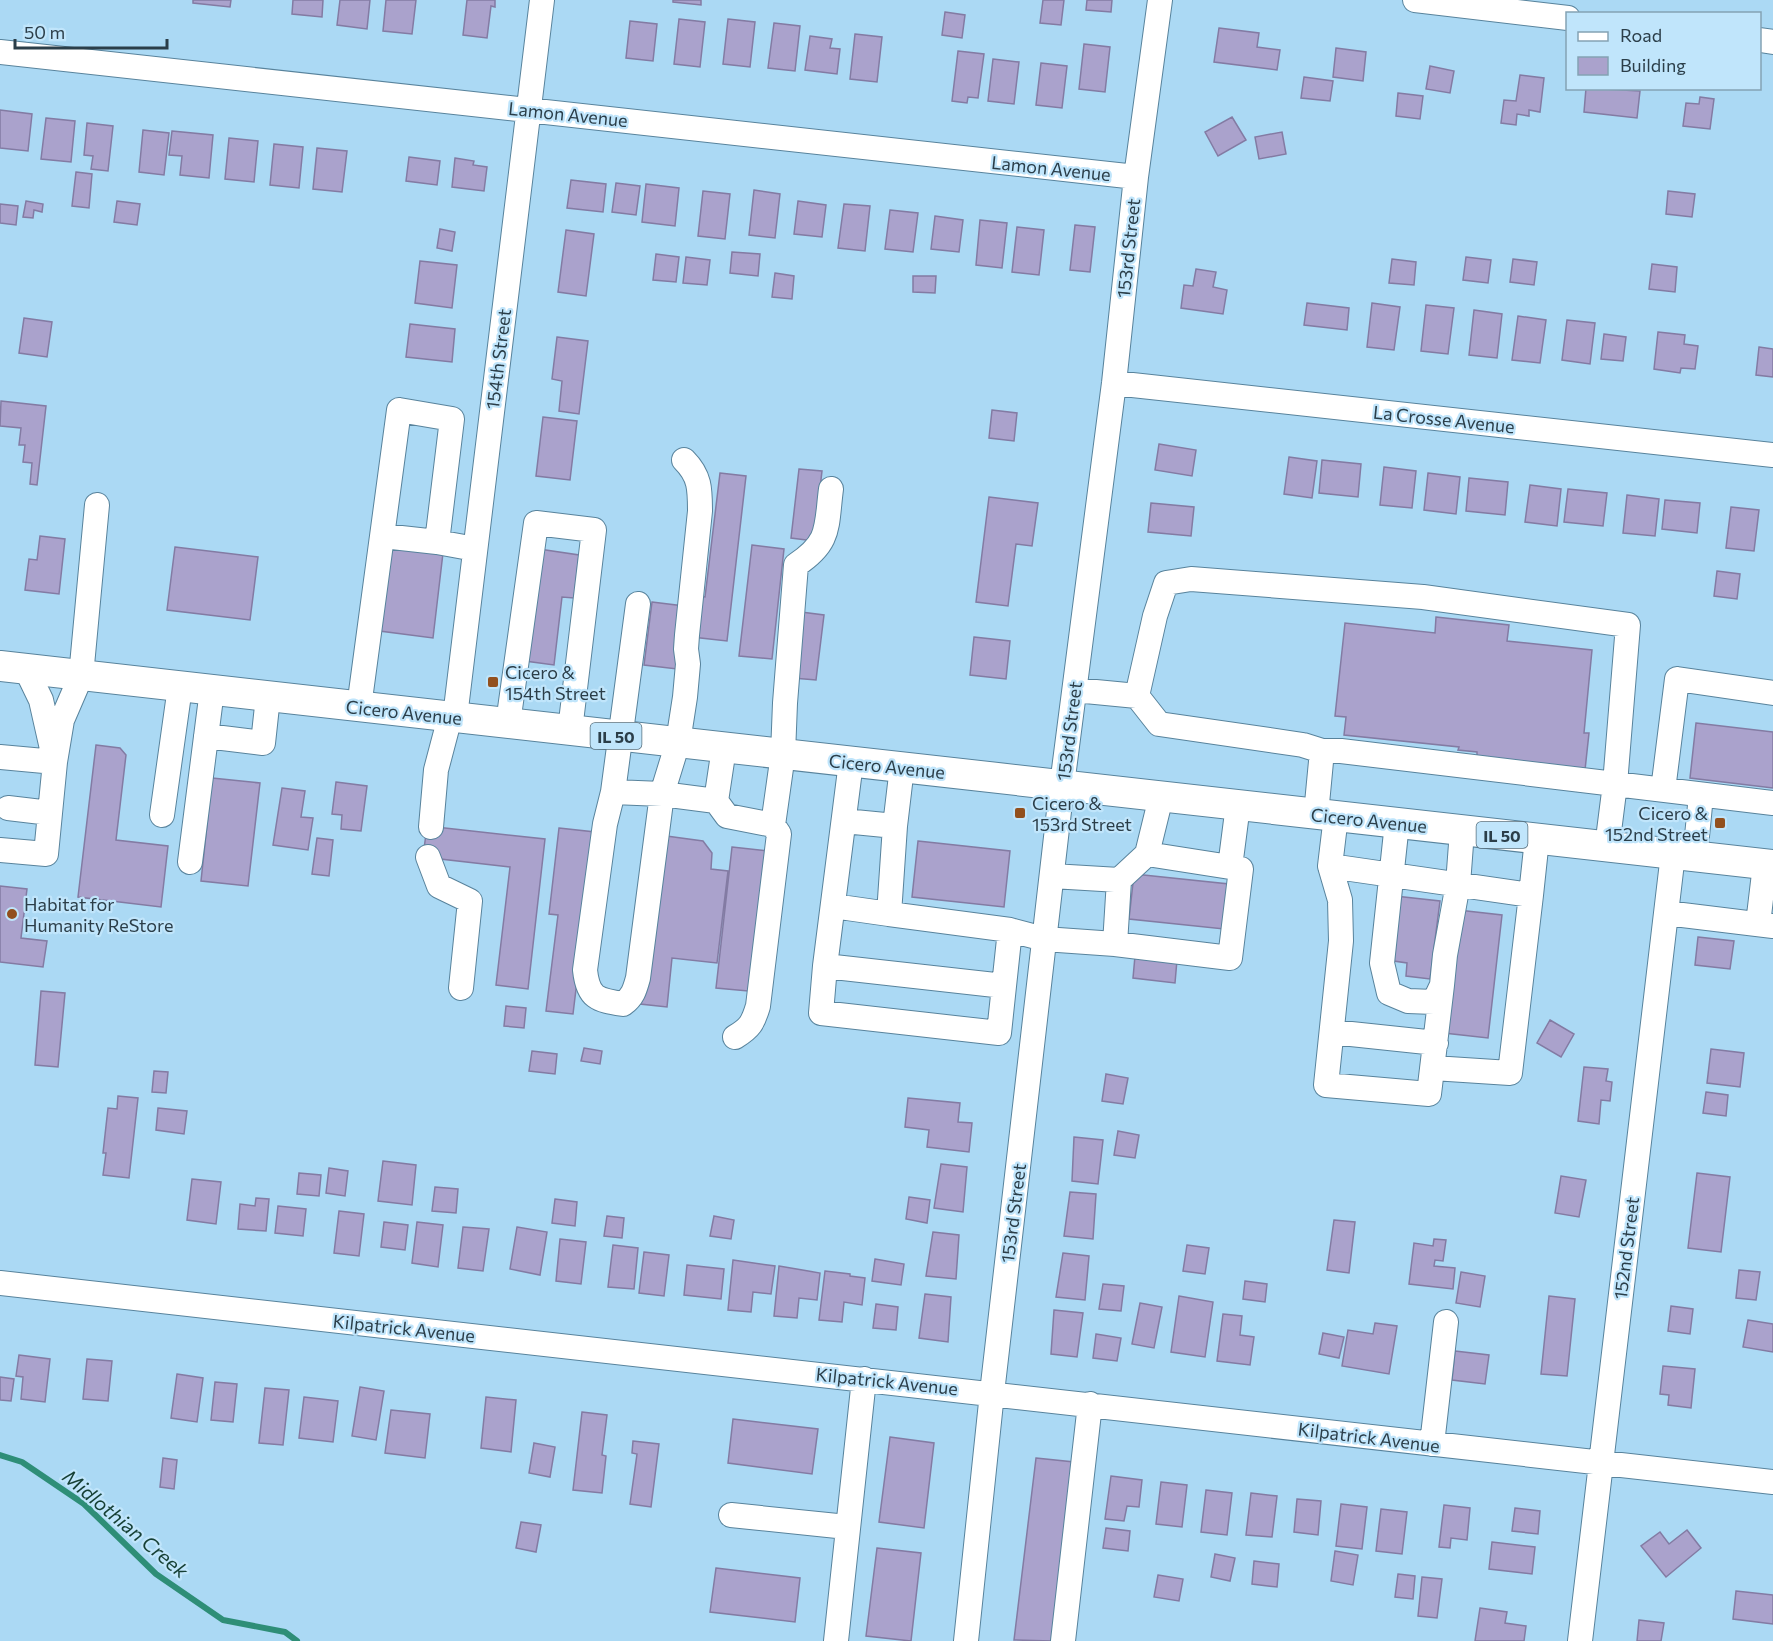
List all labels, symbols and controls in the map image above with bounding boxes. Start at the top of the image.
scale bar [15,12,166,50]
legend [1566,12,1761,90]
text: 50 m [24,21,65,43]
text: Road [1620,24,1662,46]
text: Building [1620,54,1686,76]
street label: Lamon Avenue [507,97,629,131]
street label: Lamon Avenue [990,151,1112,185]
street label: 153rd Street [1112,197,1144,299]
street label: 154th Street [481,308,515,410]
street label: La Crosse Avenue [1372,401,1516,437]
place label: Cicero & 154th Street [505,661,606,704]
marker: Cicero & 154th Street [486,675,500,689]
street label: 153rd Street [1052,680,1086,782]
street label: Cicero Avenue [345,695,463,729]
road number: IL 50 [590,723,642,749]
street label: Cicero Avenue [828,749,946,783]
place label: Cicero & 153rd Street [1032,792,1132,835]
place label: Cicero & 152nd Street [1605,802,1708,845]
street label: Cicero Avenue [1310,803,1428,837]
marker: Cicero & 153rd Street [1013,806,1027,820]
marker: Cicero & 152nd Street [1713,816,1727,830]
road number: IL 50 [1476,822,1528,848]
place label: Habitat for Humanity ReStore [24,893,173,936]
marker: Habitat for Humanity ReStore [5,907,19,921]
street label: 153rd Street [996,1162,1030,1264]
street label: 152nd Street [1609,1196,1643,1300]
street label: Kilpatrick Avenue [332,1310,476,1346]
street label: Kilpatrick Avenue [815,1363,959,1399]
street label: Kilpatrick Avenue [1297,1417,1441,1457]
water label: Midlothian Creek [58,1464,194,1583]

